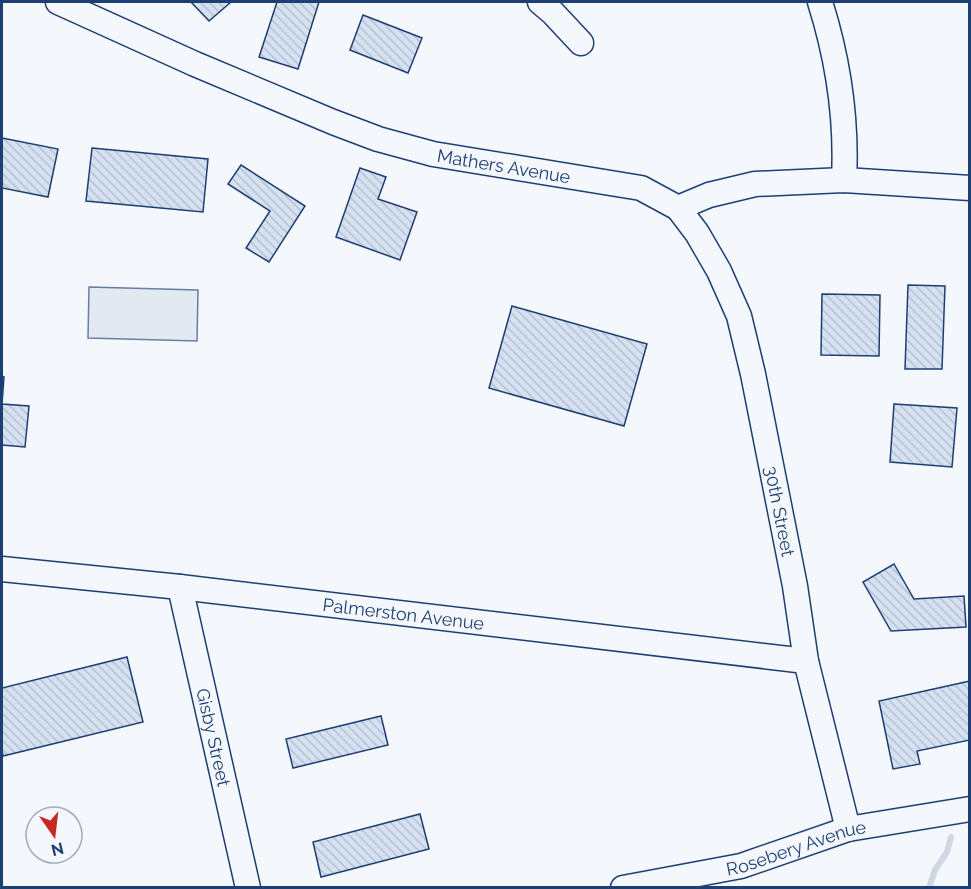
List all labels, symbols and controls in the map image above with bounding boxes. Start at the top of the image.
street label: Mathers Avenue [436,144,573,187]
street label: 30th Street [761,464,799,558]
street label: Palmerston Avenue [322,593,486,633]
street label: Gisby Street [193,686,235,788]
north arrow [24,805,84,865]
street label: Rosebery Avenue [724,816,868,879]
text: N [49,838,66,860]

